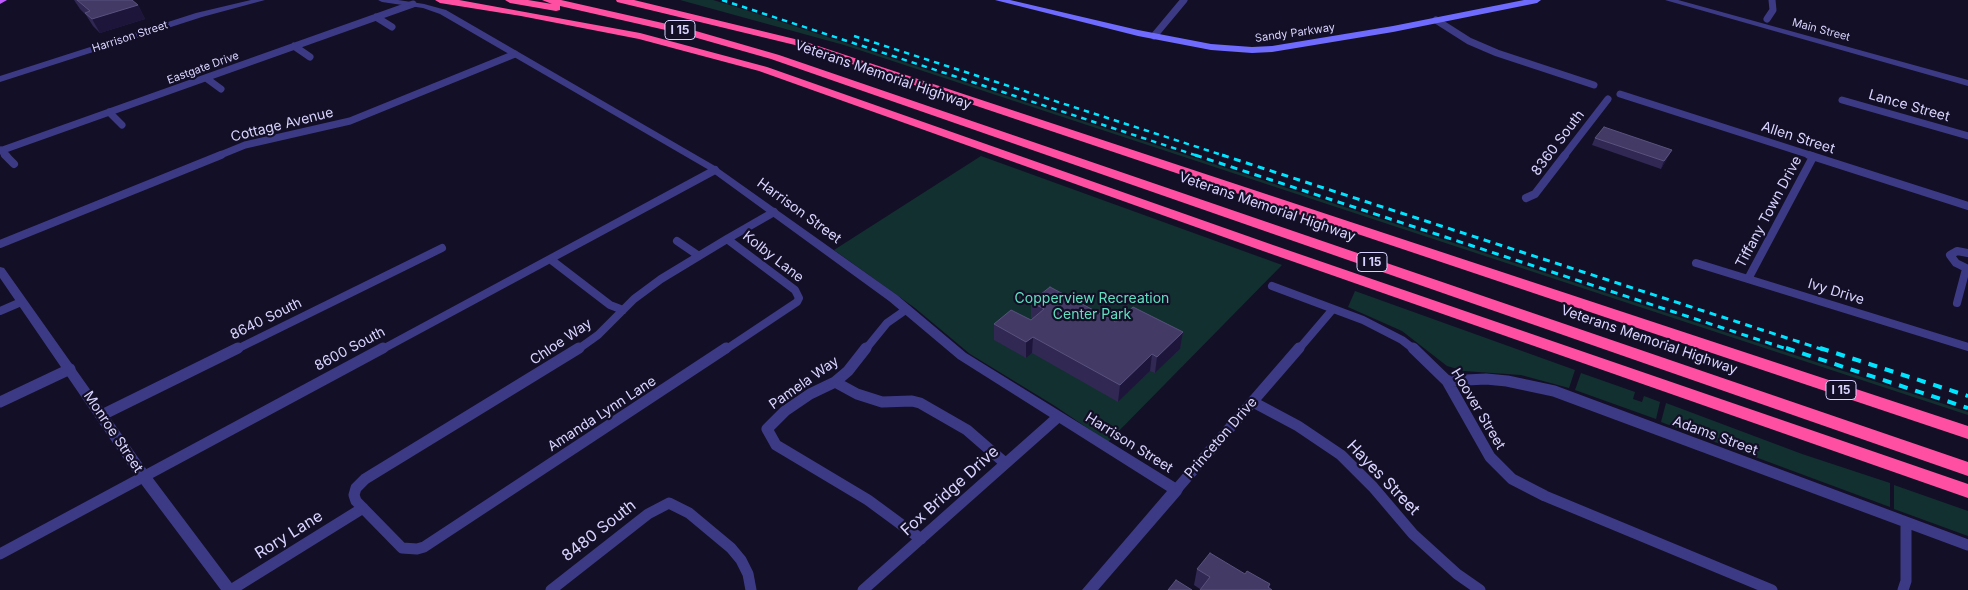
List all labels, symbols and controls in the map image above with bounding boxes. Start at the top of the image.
street label: Main Street [1791,16,1851,44]
street label: Harrison Street [91,19,169,55]
road number: I 15 [665,20,695,40]
street label: Sandy Parkway [1254,21,1336,45]
street label: Veterans Memorial Highway [793,37,973,113]
street label: Eastgate Drive [165,49,241,87]
street label: Lance Street [1866,86,1952,126]
street label: Cottage Avenue [229,104,335,146]
street label: 8360 South [1528,107,1588,179]
street label: Allen Street [1759,118,1837,158]
street label: Tiffany Town Drive [1732,153,1806,271]
street label: Veterans Memorial Highway [1177,169,1357,245]
street label: Harrison Street [754,175,844,247]
street label: Kolby Lane [739,228,807,286]
road number: I 15 [1357,252,1387,272]
street label: Ivy Drive [1806,275,1866,309]
park label: Copperview Recreation Center Park [1015,291,1169,324]
street label: 8640 South [227,294,305,344]
street label: Veterans Memorial Highway [1559,302,1739,378]
street label: Chloe Way [527,315,595,369]
street label: 8600 South [312,323,388,375]
street label: Pamela Way [766,353,842,413]
street label: Hoover Street [1447,366,1509,452]
street label: Amanda Lynn Lane [545,373,659,455]
road number: I 15 [1826,380,1856,400]
street label: Monroe Street [80,388,146,476]
street label: Princeton Drive [1181,394,1261,482]
street label: Harrison Street [1082,409,1176,477]
street label: Adams Street [1670,413,1760,459]
street label: Hayes Street [1342,437,1424,519]
street label: Fox Bridge Drive [897,442,1003,540]
street label: 8480 South [558,496,640,566]
street label: Rory Lane [252,507,326,563]

